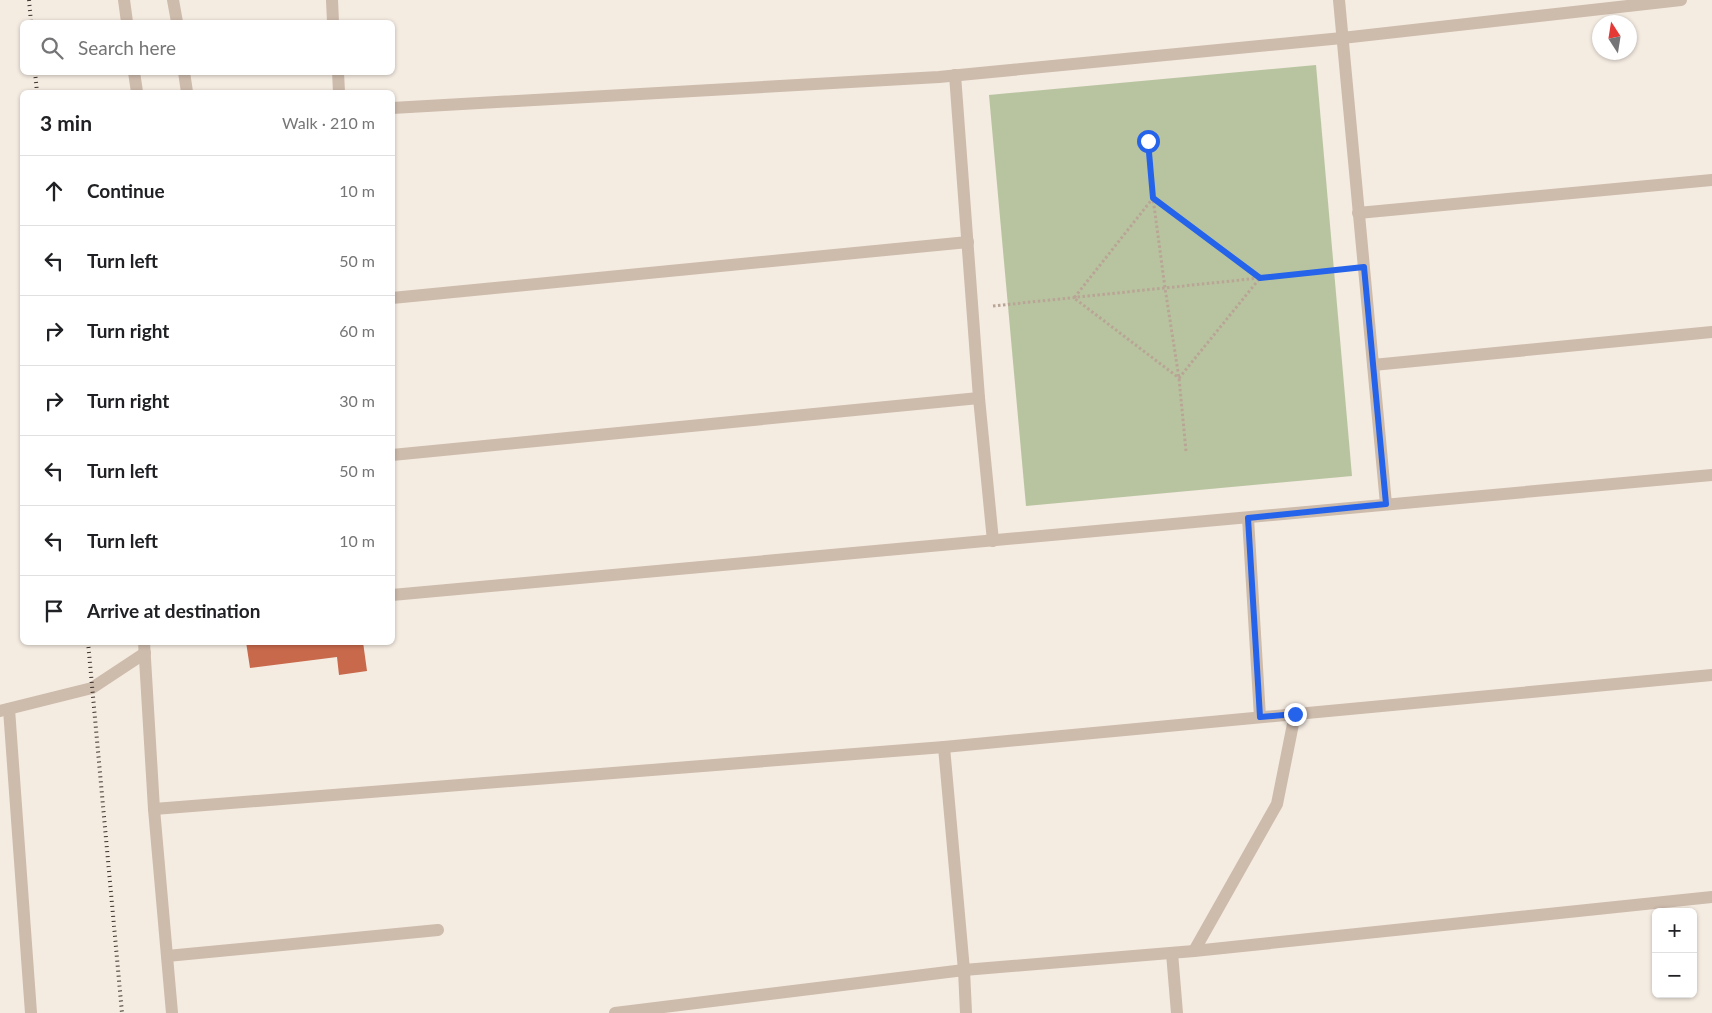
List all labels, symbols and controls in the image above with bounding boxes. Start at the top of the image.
north arrow [1592,15,1637,60]
search box [20,20,395,75]
icon: search [38,34,66,62]
text: Search here [78,36,176,59]
text: 3 min [40,110,92,135]
text: Walk · 210 m [282,113,375,132]
route start [1137,130,1160,153]
icon: ahead [40,177,68,205]
text: Continue [87,179,165,202]
text: 10 m [339,181,375,200]
icon: left [40,247,68,275]
text: Turn left [87,249,158,272]
text: 50 m [339,251,375,270]
icon: right [40,317,68,345]
text: Turn right [87,319,169,342]
text: 60 m [339,321,375,340]
icon: right [40,387,68,415]
text: Turn right [87,389,169,412]
text: 30 m [339,391,375,410]
icon: left [40,457,68,485]
text: Turn left [87,459,158,482]
text: 50 m [339,461,375,480]
icon: left [40,527,68,555]
text: Turn left [87,529,158,552]
text: 10 m [339,531,375,550]
icon: arrive [40,597,68,625]
text: Arrive at destination [87,599,260,622]
route end [1284,703,1307,726]
map controls [1652,908,1697,998]
button: + [1652,908,1697,953]
button: − [1652,953,1697,998]

